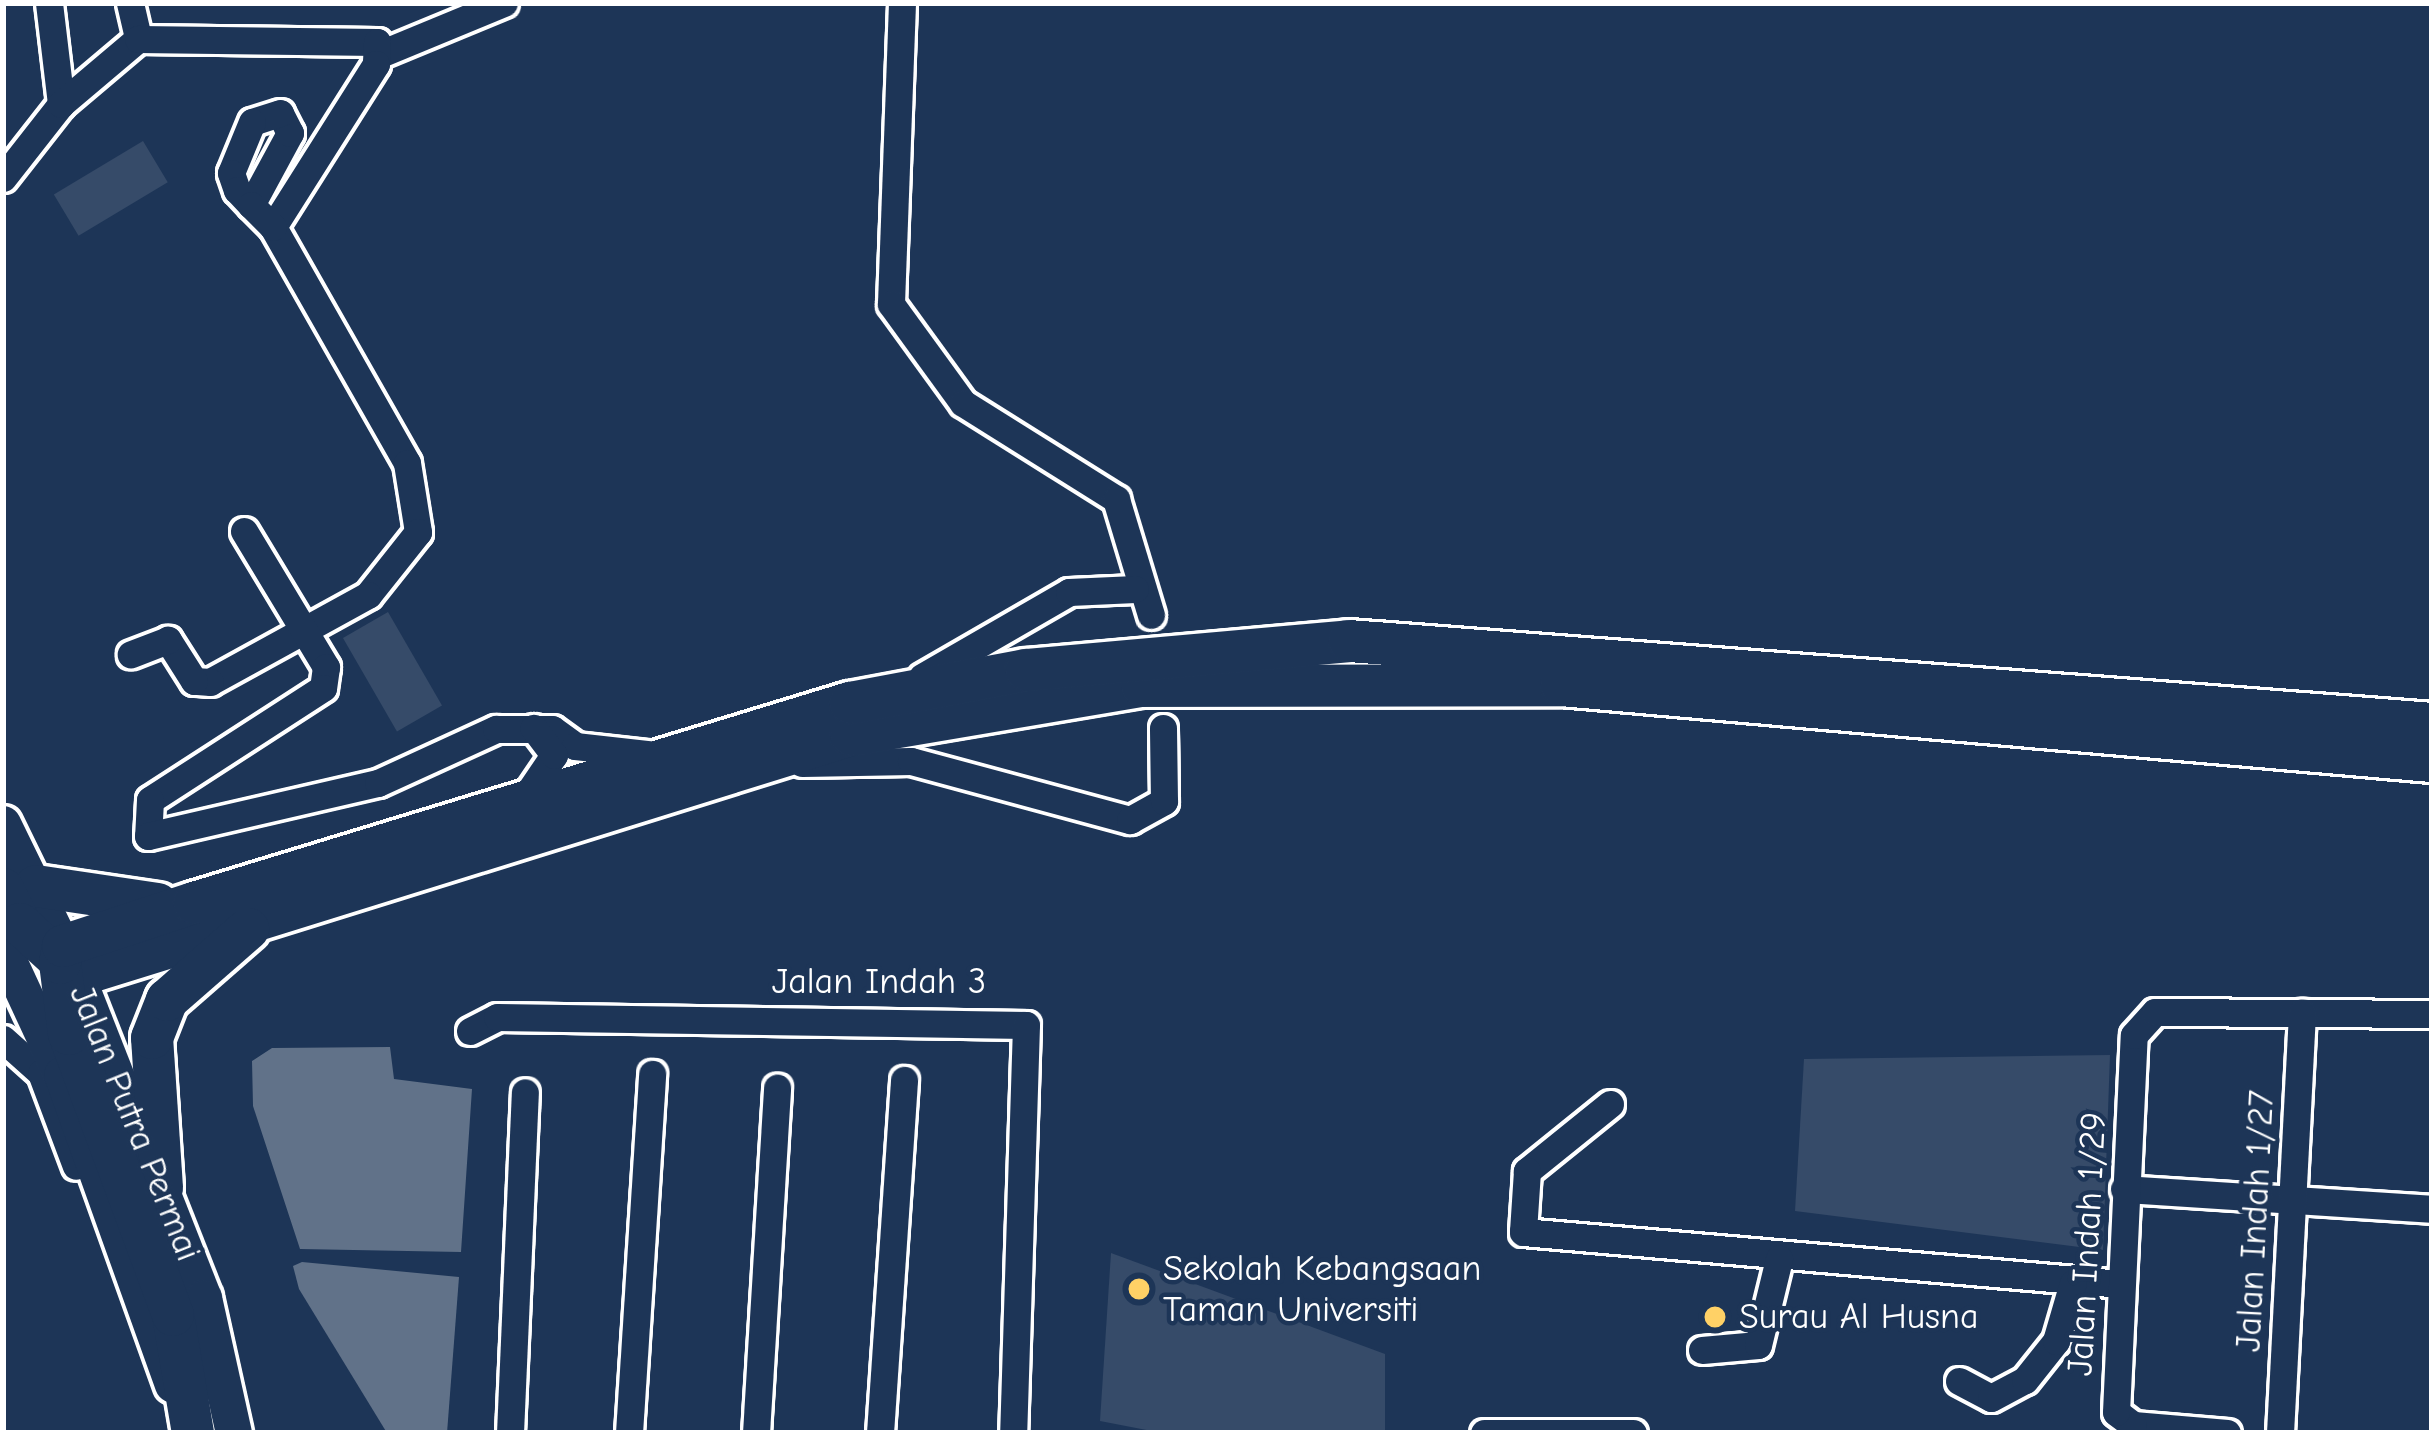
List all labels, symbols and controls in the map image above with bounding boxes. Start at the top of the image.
street label: Jalan Indah 3 [772,960,986,1004]
street label: Jalan Putra Permai [60,979,210,1267]
street label: Jalan Indah 1/27 [2227,1089,2283,1353]
street label: Jalan Indah 1/29 [2059,1111,2115,1377]
place label: Sekolah Kebangsaan Taman Universiti [1163,1246,1481,1331]
marker: Sekolah Kebangsaan Taman Universiti [1126,1276,1152,1302]
place label: Surau Al Husna [1739,1295,1979,1339]
marker: Surau Al Husna [1702,1304,1728,1330]

